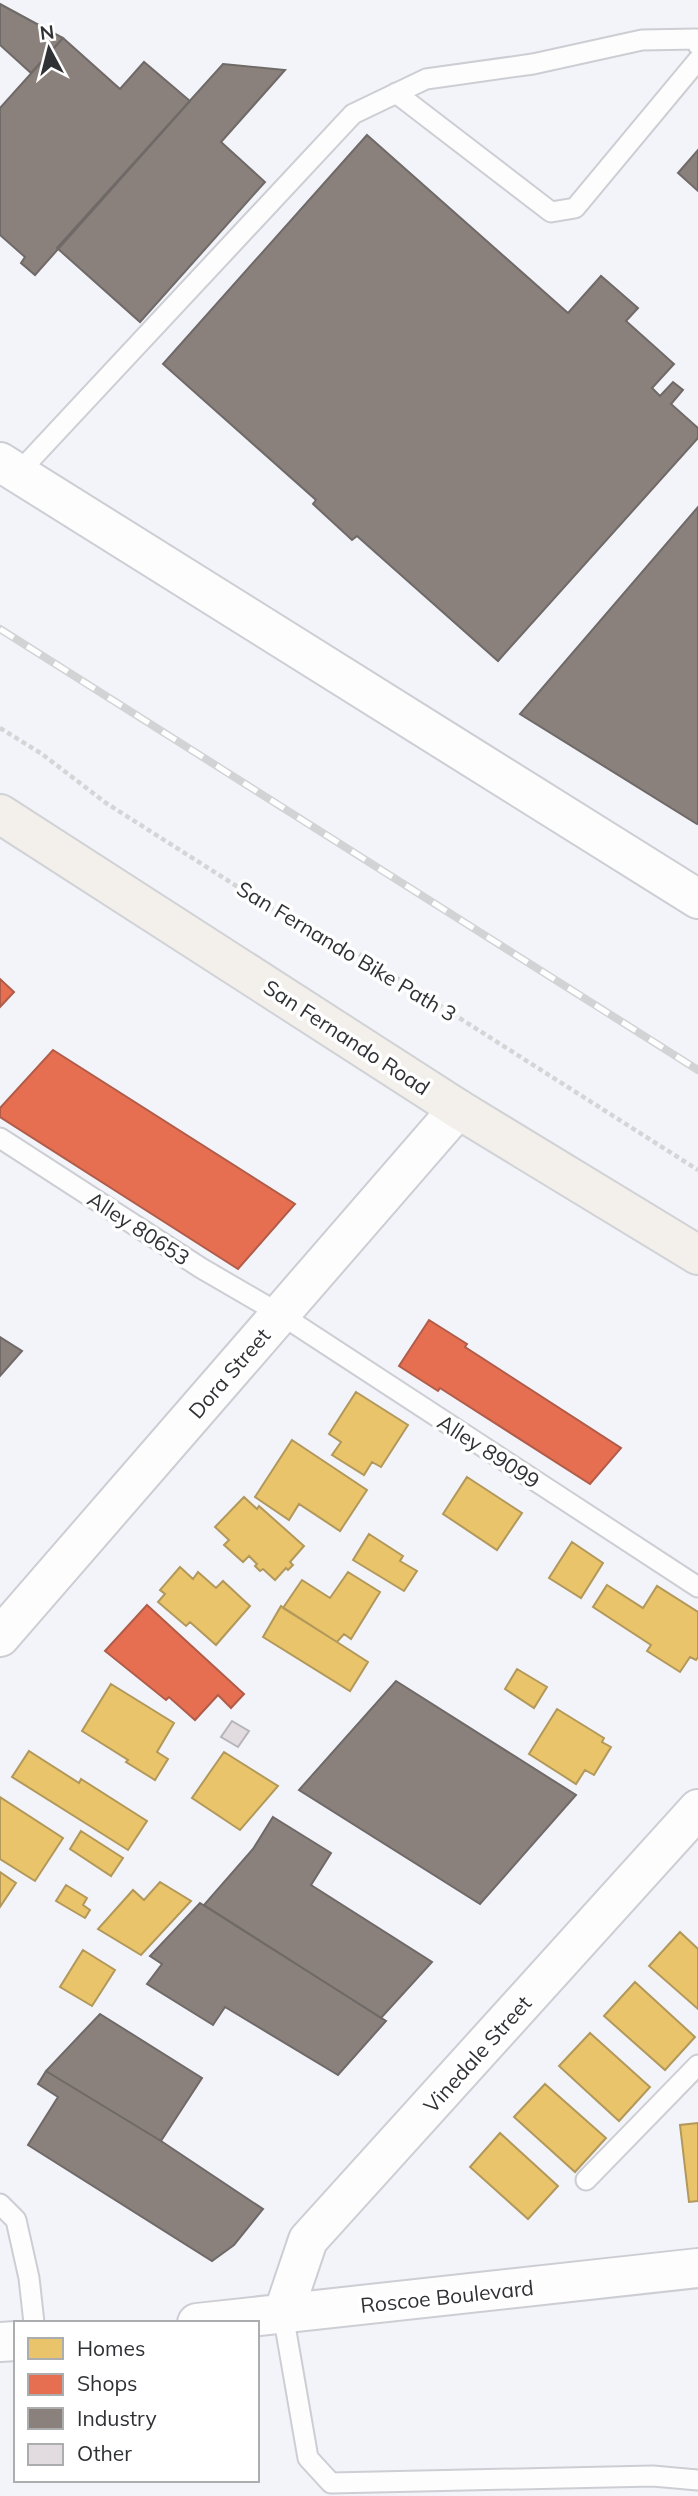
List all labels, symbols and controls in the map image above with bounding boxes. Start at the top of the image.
north arrow [14,14,84,84]
text: N [38,19,56,45]
street label: San Fernando Bike Path 3 [233,875,461,1027]
street label: San Fernando Road [259,974,435,1100]
street label: Alley 80653 [83,1185,195,1271]
street label: Dora Street [183,1322,275,1424]
street label: Alley 89099 [433,1408,545,1494]
street label: Vinedale Street [418,1990,536,2118]
street label: Roscoe Boulevard [359,2274,535,2318]
legend [14,2321,259,2482]
text: Homes [77,2335,145,2361]
text: Shops [77,2370,137,2396]
text: Industry [77,2405,157,2431]
text: Other [77,2440,132,2466]

